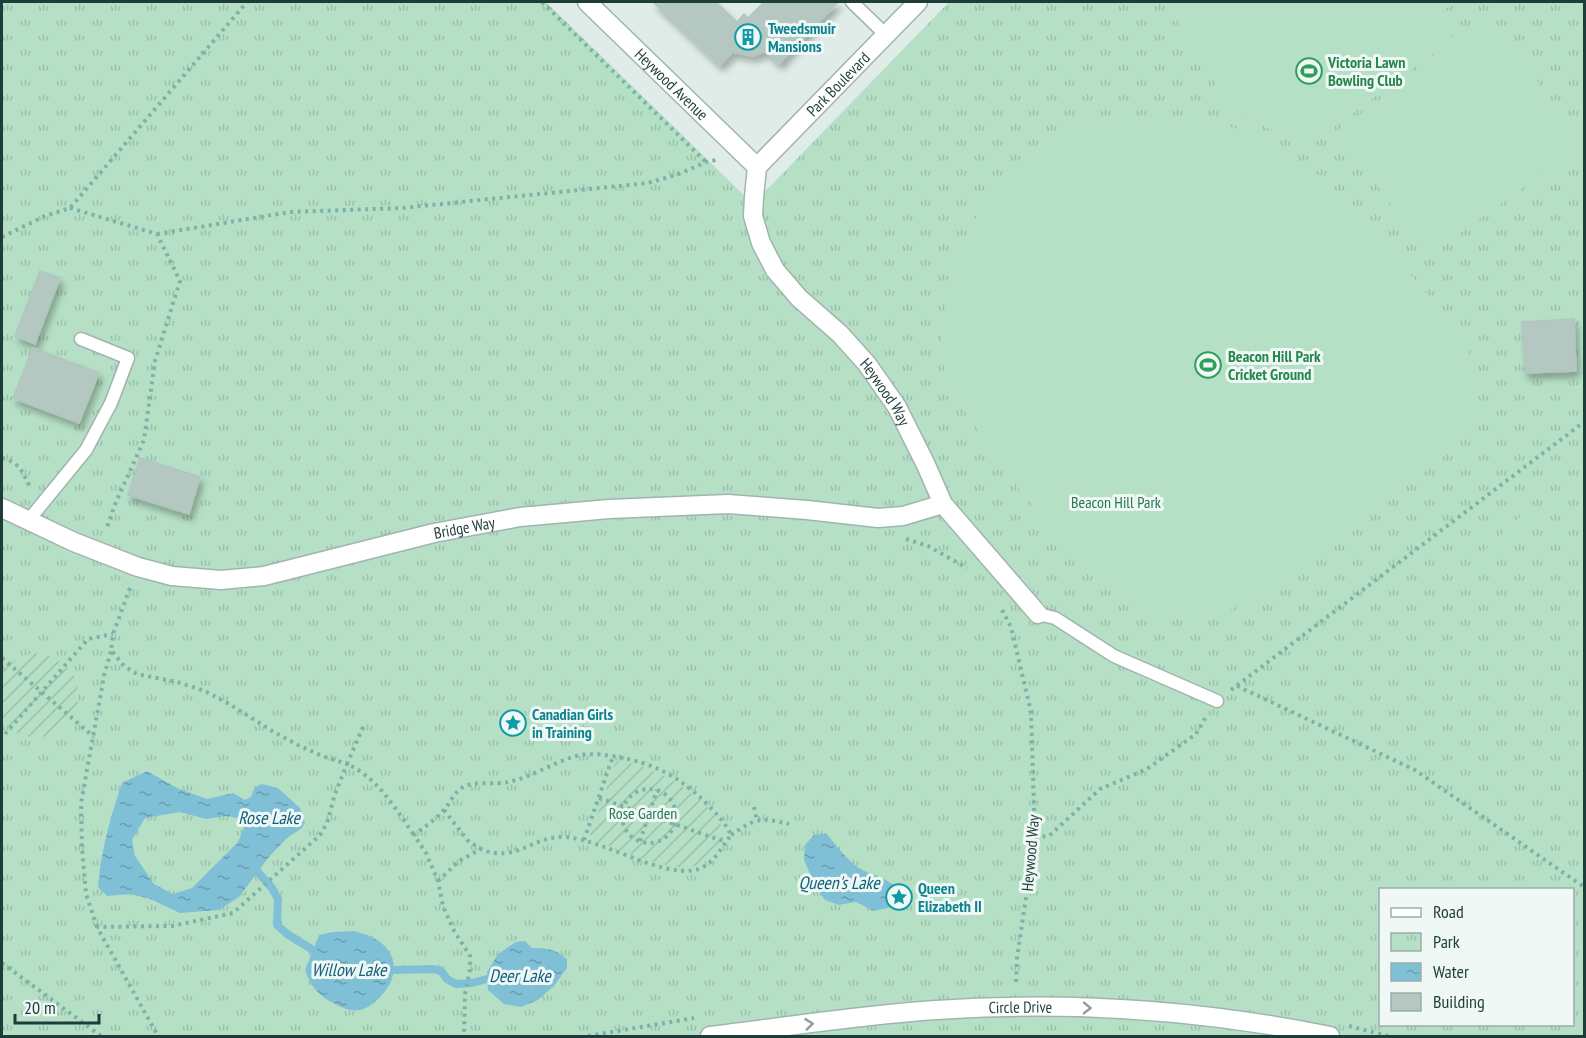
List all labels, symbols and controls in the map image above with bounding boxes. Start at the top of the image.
place label: Tweedsmuir Mansions [768,18,836,56]
building icon: Tweedsmuir Mansions [733,22,763,52]
street label: Heywood Avenue [631,44,713,124]
street label: Park Boulevard [802,48,874,120]
place label: Victoria Lawn Bowling Club [1327,52,1405,90]
sports icon: Victoria Lawn Bowling Club [1294,56,1324,86]
place label: Beacon Hill Park Cricket Ground [1228,346,1321,384]
sports icon: Beacon Hill Park Cricket Ground [1193,350,1223,380]
street label: Heywood Way [856,354,915,429]
park label: Beacon Hill Park [1071,492,1162,512]
street label: Bridge Way [432,512,496,543]
place label: Canadian Girls in Training [532,704,613,742]
place icon: Canadian Girls in Training [498,708,528,738]
park label: Rose Garden [609,803,677,823]
water label: Rose Lake [238,806,301,829]
street label: Heywood Way [1017,814,1043,892]
water label: Queen's Lake [798,871,881,894]
place label: Queen Elizabeth II [918,878,982,916]
place icon: Queen Elizabeth II [884,882,914,912]
legend [1379,888,1574,1026]
text: Road [1433,900,1464,923]
text: Park [1433,930,1460,953]
water label: Willow Lake [312,958,388,981]
text: Water [1433,960,1469,983]
water label: Deer Lake [489,964,552,987]
scale bar [15,987,99,1025]
text: Building [1433,990,1485,1013]
text: 20 m [24,996,56,1019]
street label: Circle Drive [988,997,1052,1017]
one-way arrow [1083,1002,1092,1014]
one-way arrow [805,1018,814,1030]

